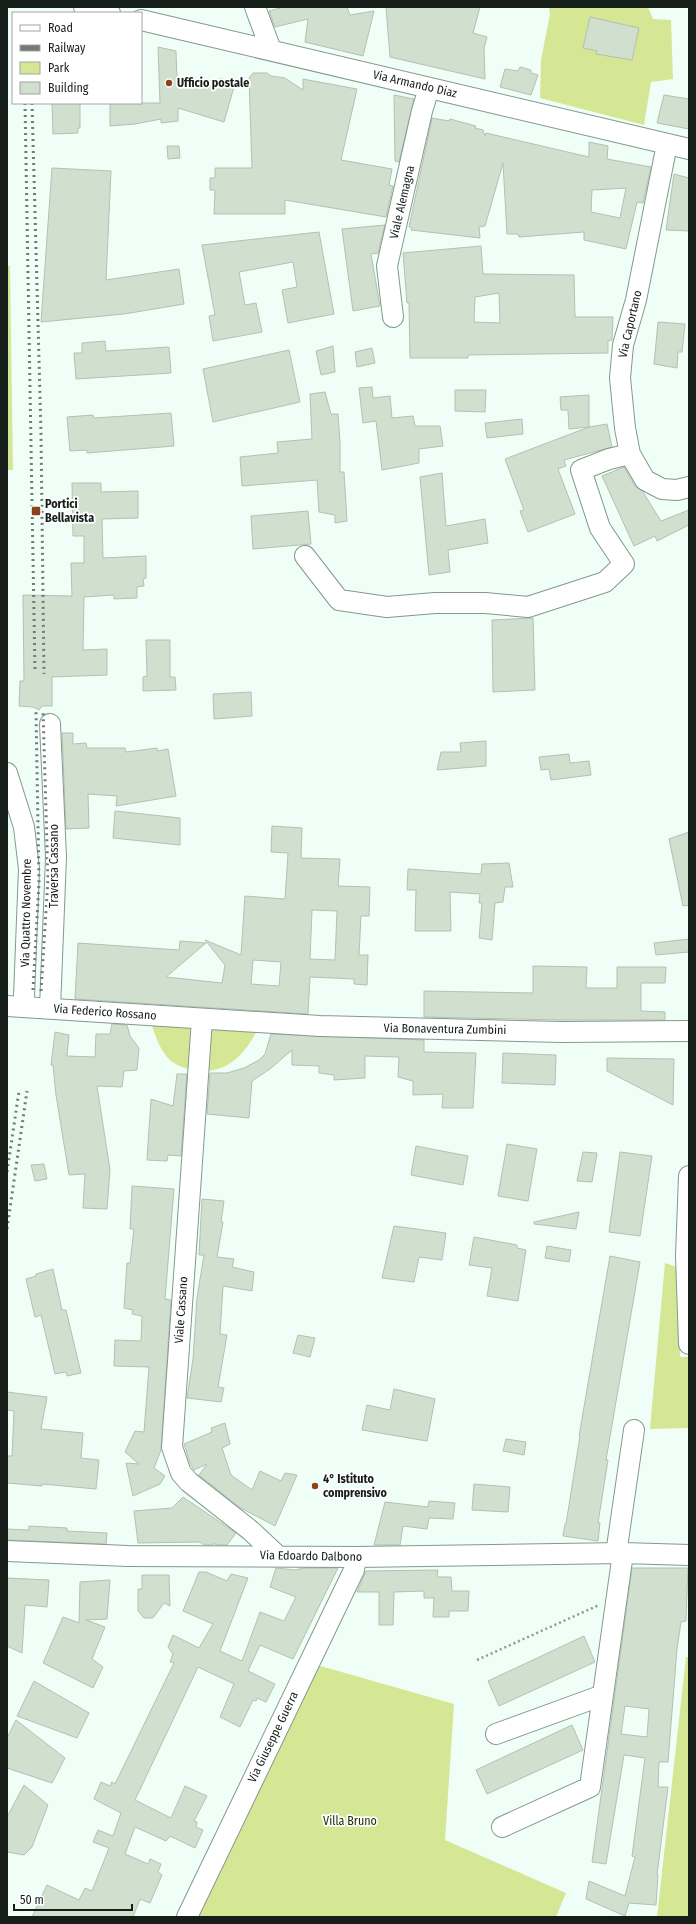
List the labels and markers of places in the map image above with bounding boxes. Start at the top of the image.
place label: Ufficio postale [177,76,249,90]
marker: Ufficio postale [164,78,174,88]
place label: Portici Bellavista [45,497,94,525]
marker: Portici Bellavista [30,505,42,517]
place label: 4° Istituto comprensivo [323,1472,387,1500]
marker: 4° Istituto comprensivo [310,1481,320,1491]

